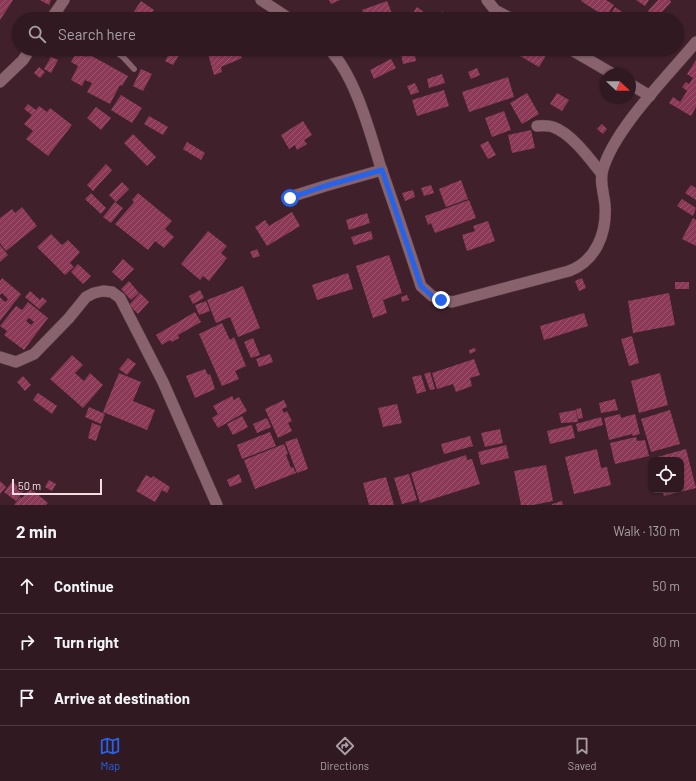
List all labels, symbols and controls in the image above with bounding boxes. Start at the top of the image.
search box [12,12,684,56]
icon: search [26,23,48,45]
text: Search here [58,25,136,43]
north arrow [600,68,636,104]
route start [281,189,299,207]
route end [432,291,450,309]
map controls [648,457,684,493]
button: locate [648,457,684,493]
scale bar [12,477,102,496]
text: 50 m [18,479,41,492]
text: 2 min [16,521,57,541]
text: Walk · 130 m [613,523,680,539]
icon: ahead [16,575,38,597]
text: Continue [54,577,114,595]
text: 50 m [653,578,680,594]
icon: right [16,631,38,653]
text: Turn right [54,633,119,651]
text: 80 m [653,634,680,650]
icon: arrive [16,687,38,709]
text: Arrive at destination [54,689,190,707]
tab: Map [99,735,121,772]
tab: Directions [320,735,369,772]
tab: Saved [568,735,597,772]

